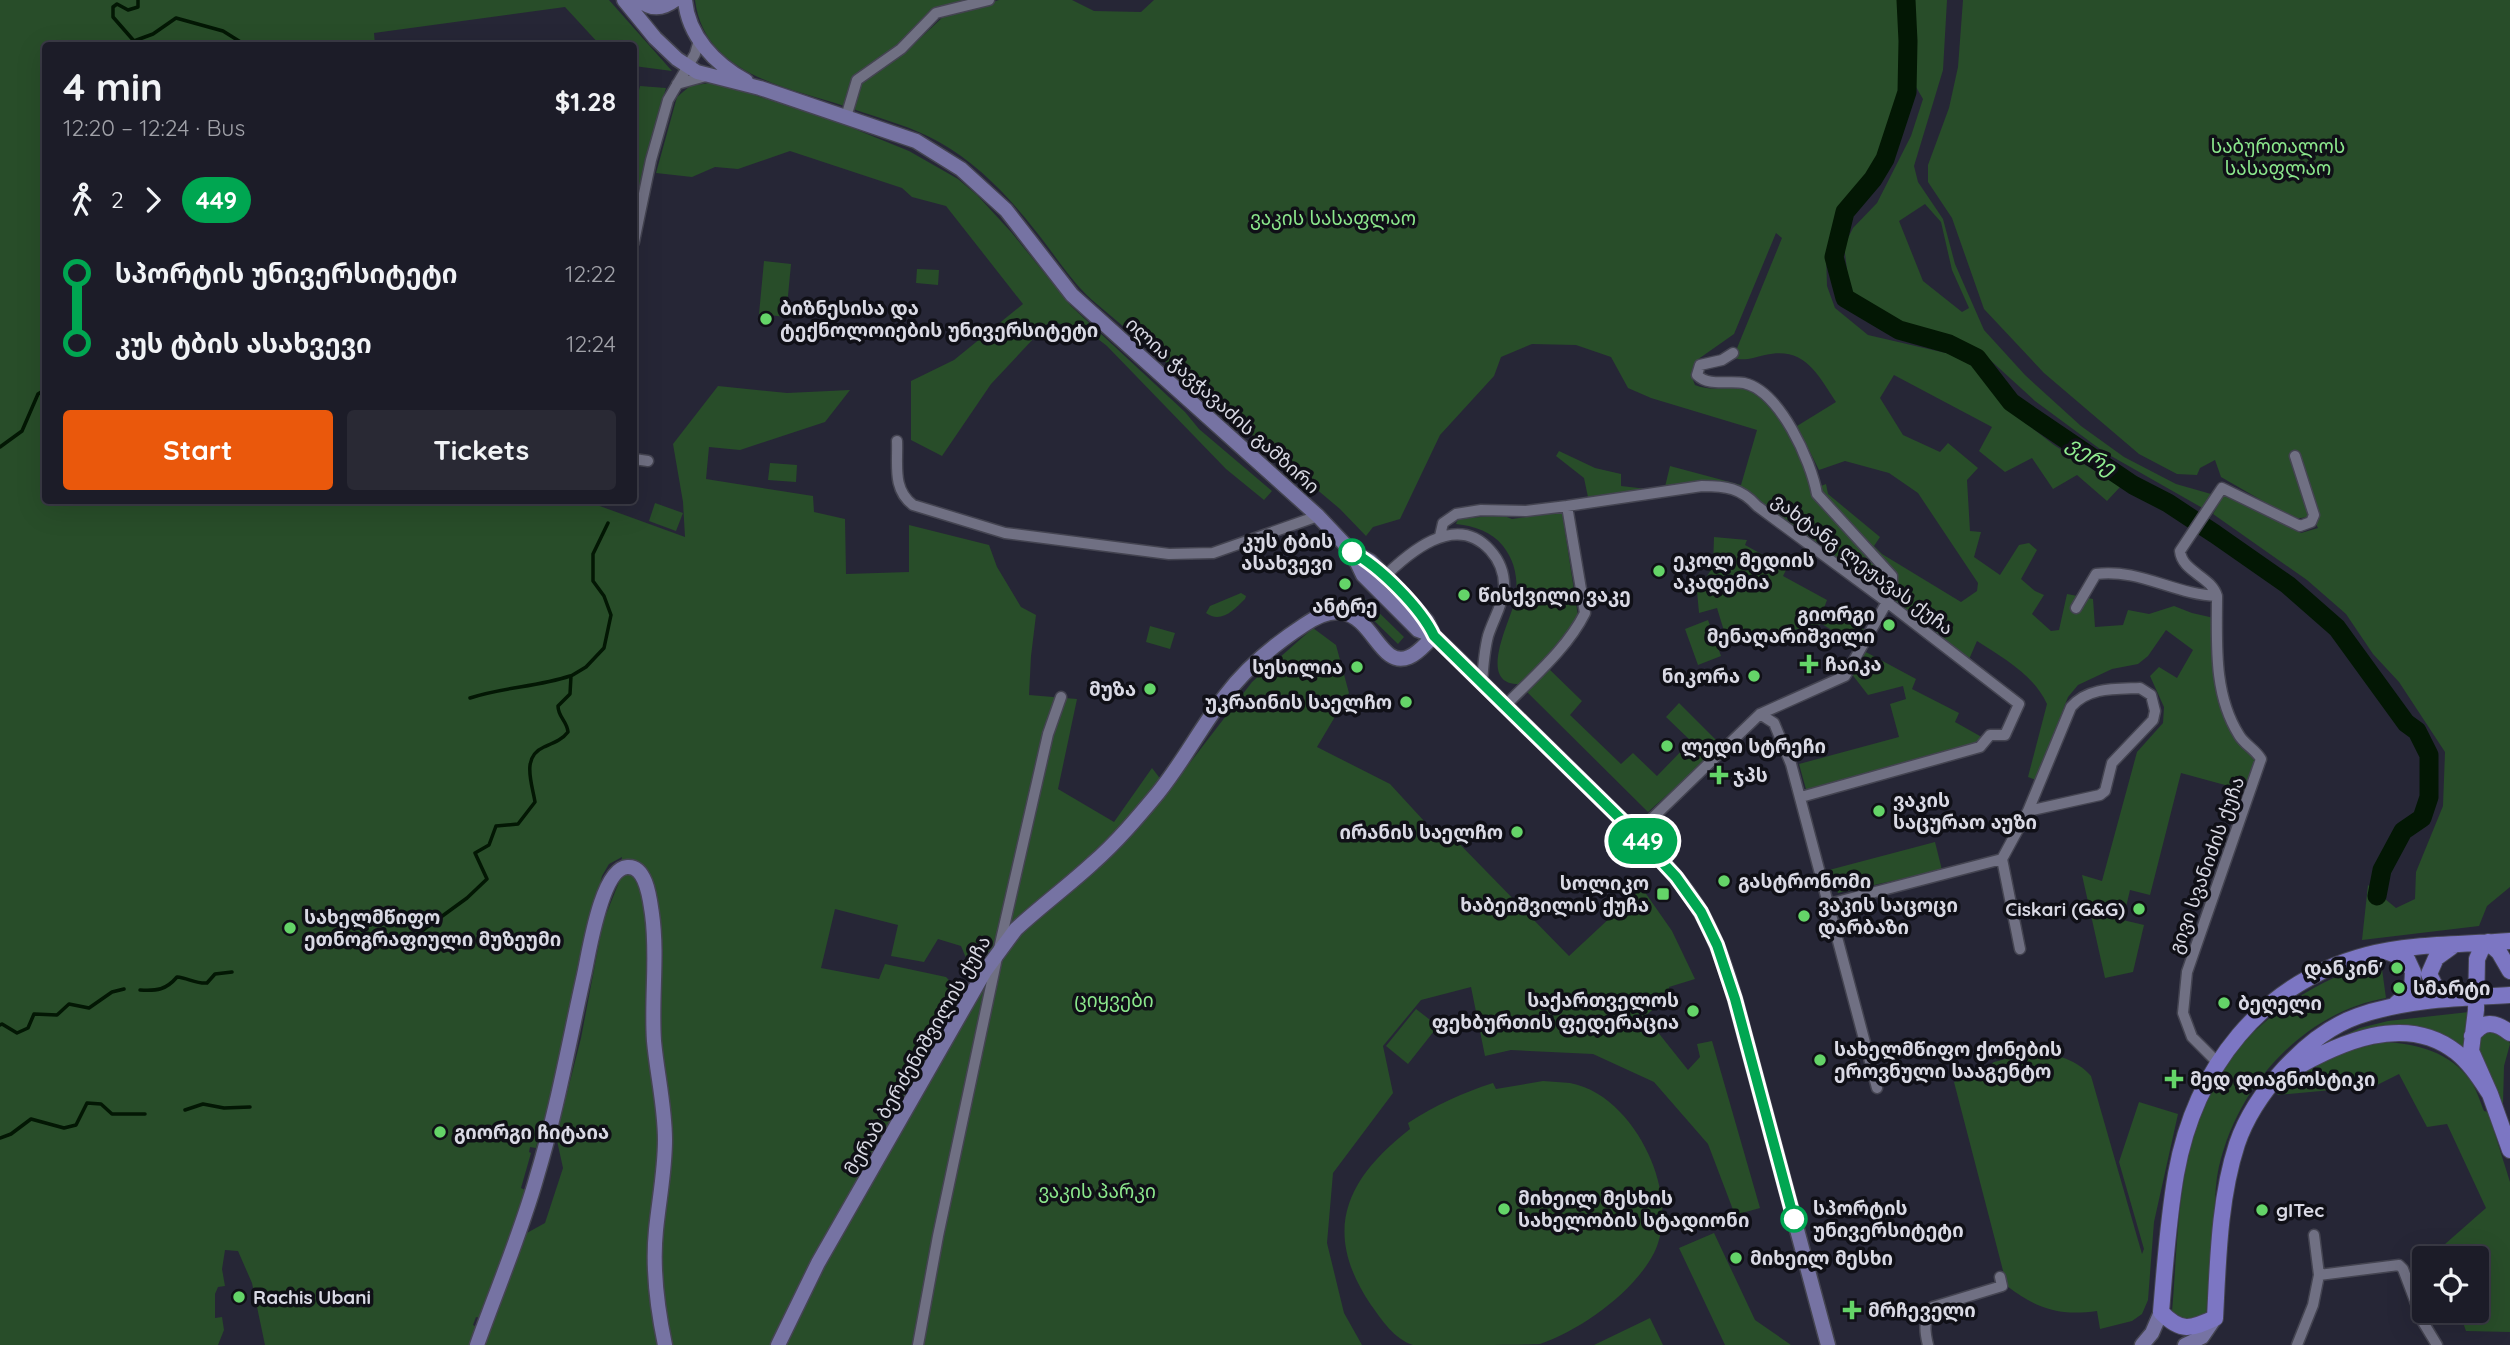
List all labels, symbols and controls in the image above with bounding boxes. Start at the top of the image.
text: 4 min [63,63,163,111]
text: $1.28 [555,85,616,118]
text: 12:20 – 12:24 · Bus [63,113,245,142]
park label: საბურთალოს სასაფლაო [2211,134,2345,181]
icon: walk [63,181,101,219]
icon: forward [134,181,172,219]
text: 2 [111,185,124,214]
text: 449 [196,185,237,215]
park label: ვაკის სასაფლაო [1250,206,1416,231]
text: სპორტის უნივერსიტეტი [115,257,458,290]
text: 12:22 [565,259,616,288]
place label: ბიზნესისა და ტექნოლოიების უნივერსიტეტი [780,296,1098,342]
marker: ბიზნესისა და ტექნოლოიების უნივერსიტეტი [758,311,774,327]
street label: ილია ჭავჭავაძის გამზირი [1120,312,1325,499]
text: კუს ტბის ასახვევი [115,327,372,360]
text: 12:24 [566,329,616,358]
button: Start [63,410,333,490]
button: Tickets [347,410,616,490]
water label: ვერე [2062,430,2122,482]
street label: ვახტანგ ლეჟავას ქუჩა [1767,488,1958,641]
place label: კუს ტბის ასახვევი [1241,529,1333,575]
marker: კუს ტბის ასახვევი [1339,539,1365,565]
place label: ეკოლ მედიის აკადემია [1673,548,1815,595]
marker: ეკოლ მედიის აკადემია [1651,563,1667,579]
marker: ანტრე [1337,576,1353,592]
place label: წისქვილი ვაკე [1478,583,1631,607]
marker: წისქვილი ვაკე [1456,587,1472,603]
place label: ანტრე [1312,594,1378,618]
place label: გიორგი მენაღარიშვილი [1707,602,1875,649]
marker: გიორგი მენაღარიშვილი [1881,617,1897,633]
place label: ჩაიკა [1825,652,1882,676]
marker: ჩაიკა [1799,654,1819,674]
place label: სესილია [1252,655,1343,679]
marker: სესილია [1349,659,1365,675]
place label: ნიკორა [1662,664,1740,688]
marker: ნიკორა [1746,668,1762,684]
place label: მუზა [1089,677,1136,701]
marker: მუზა [1142,681,1158,697]
place label: უკრაინის საელჩო [1205,690,1392,714]
marker: უკრაინის საელჩო [1398,694,1414,710]
place label: ლედი სტრეჩი [1681,734,1826,759]
marker: ლედი სტრეჩი [1659,738,1675,754]
place label: ჯპს [1733,763,1768,787]
marker: ჯპს [1711,767,1727,783]
street label: გივი სვანიძის ქუჩა [2163,773,2249,957]
place label: ვაკის საცურაო აუზი [1893,788,2037,834]
marker: ვაკის საცურაო აუზი [1871,803,1887,819]
line badge: 449 [1603,818,1683,864]
place label: ირანის საელჩო [1339,820,1503,844]
marker: ირანის საელჩო [1509,824,1525,840]
text: 449 [1622,826,1664,856]
place label: გასტრონომი [1738,869,1871,893]
place label: სოლიკო ხაბეიშვილის ქუჩა [1460,871,1649,917]
marker: გასტრონომი [1716,873,1732,889]
marker: სოლიკო ხაბეიშვილის ქუჩა [1655,886,1671,902]
place label: ვაკის საცოცი დარბაზი [1818,893,1958,940]
place label: Ciskari (G&G) [2005,897,2125,921]
marker: Ciskari (G&G) [2131,901,2147,917]
place label: სახელმწიფო ეთნოგრაფიული მუზეუმი [304,905,561,951]
marker: ვაკის საცოცი დარბაზი [1796,908,1812,924]
marker: სახელმწიფო ეთნოგრაფიული მუზეუმი [282,920,298,936]
street label: მერაბ ბერძენიშვილის ქუჩა [838,931,996,1179]
place label: დანკინ' [2304,956,2383,981]
marker: დანკინ' [2389,960,2405,976]
place label: სმარტი [2413,976,2491,1000]
marker: სმარტი [2391,980,2407,996]
park label: ციყვები [1074,988,1154,1012]
place label: საქართველოს ფეხბურთის ფედერაცია [1432,988,1679,1035]
place label: ბეღელი [2238,991,2322,1016]
marker: ბეღელი [2216,995,2232,1011]
marker: საქართველოს ფეხბურთის ფედერაცია [1685,1003,1701,1019]
place label: სახელმწიფო ქონების ეროვნული სააგენტო [1834,1037,2062,1083]
marker: სახელმწიფო ქონების ეროვნული სააგენტო [1812,1052,1828,1068]
place label: მედ დიაგნოსტიკი [2190,1067,2376,1092]
marker: მედ დიაგნოსტიკი [2164,1069,2184,1089]
place label: გიორგი ჩიტაია [454,1120,609,1144]
marker: გიორგი ჩიტაია [432,1124,448,1140]
park label: ვაკის პარკი [1038,1179,1156,1203]
place label: მიხეილ მესხის სახელობის სტადიონი [1518,1186,1749,1233]
place label: სპორტის უნივერსიტეტი [1813,1196,1964,1242]
place label: gITec [2276,1198,2324,1222]
marker: მიხეილ მესხის სახელობის სტადიონი [1496,1201,1512,1217]
marker: gITec [2254,1202,2270,1218]
marker: სპორტის უნივერსიტეტი [1781,1206,1807,1232]
place label: მიხეილ მესხი [1750,1246,1893,1270]
map controls [2412,1246,2489,1323]
button: locate [2412,1246,2489,1323]
marker: მიხეილ მესხი [1728,1250,1744,1266]
place label: Rachis Ubani [253,1285,371,1309]
marker: Rachis Ubani [231,1289,247,1305]
place label: მრჩეველი [1868,1298,1976,1322]
marker: მრჩეველი [1842,1300,1862,1320]

